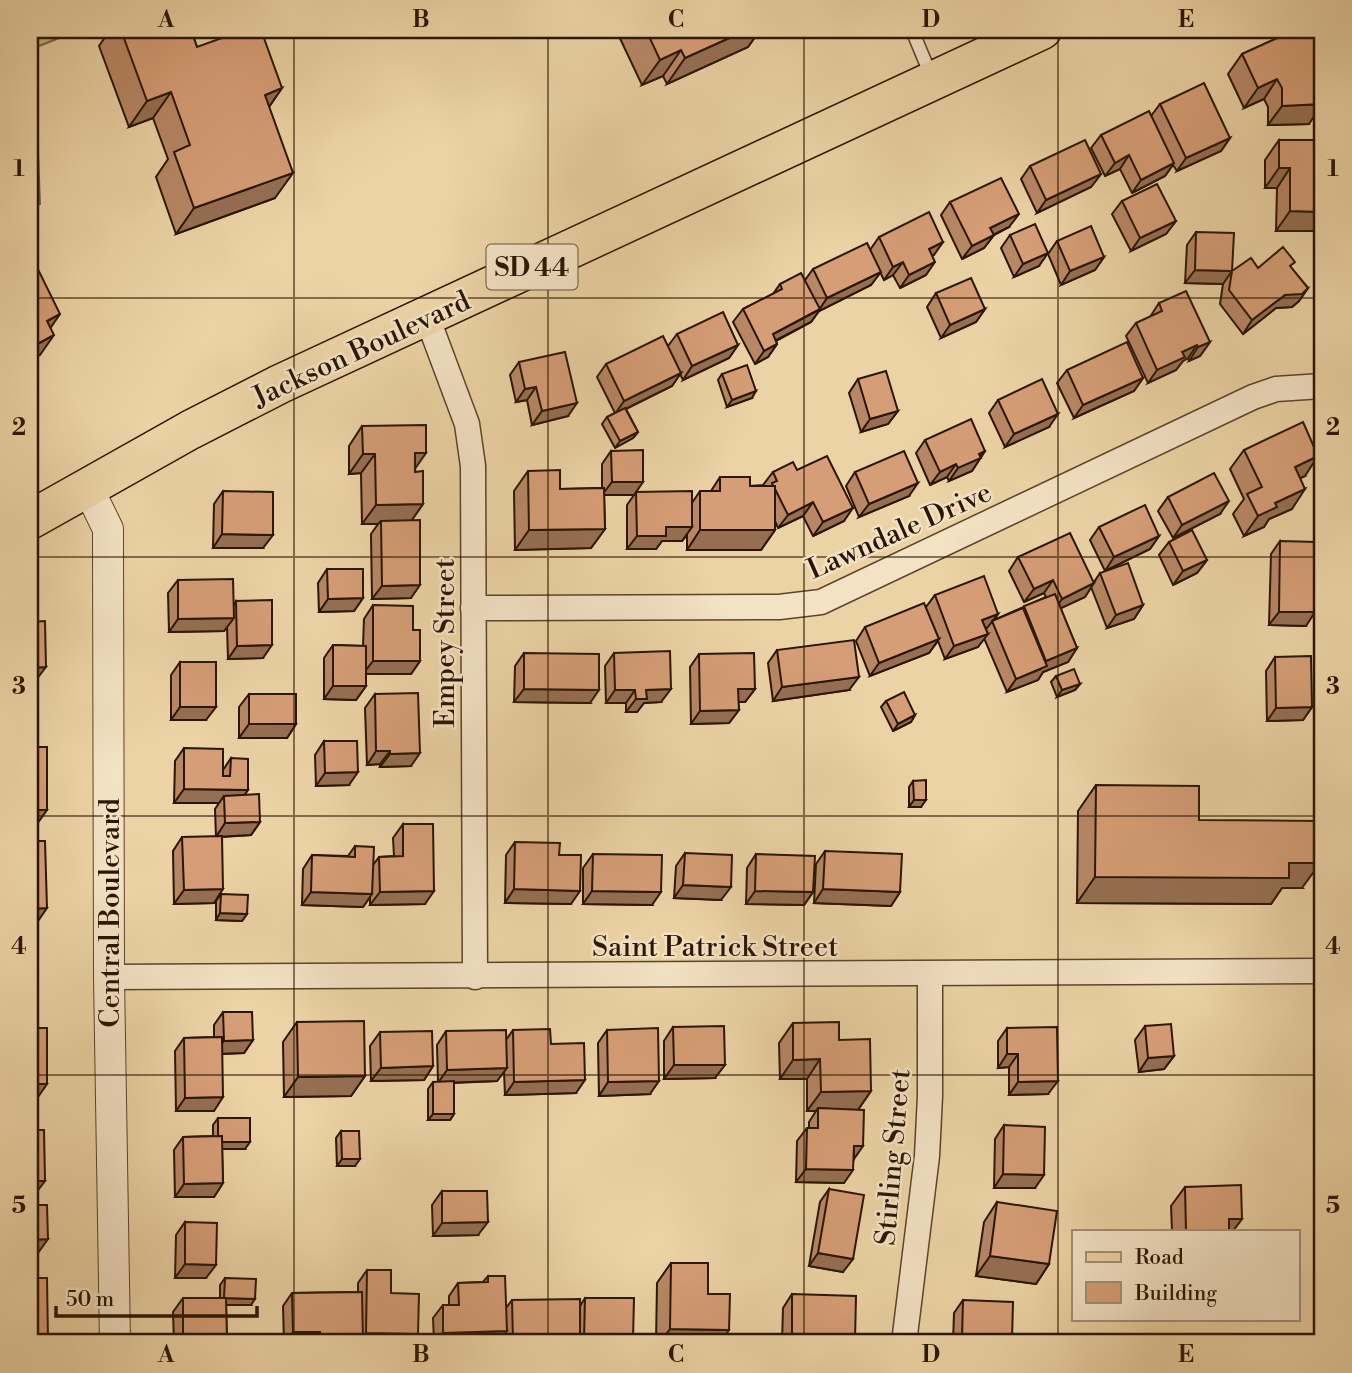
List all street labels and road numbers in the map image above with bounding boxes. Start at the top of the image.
road number: SD 44 [486,244,578,290]
street label: Jackson Boulevard [246,284,476,415]
street label: Lawndale Drive [802,475,997,588]
street label: Empey Street [428,558,463,728]
street label: Central Boulevard [93,798,128,1028]
street label: Saint Patrick Street [592,930,838,965]
street label: Stirling Street [868,1067,919,1247]

